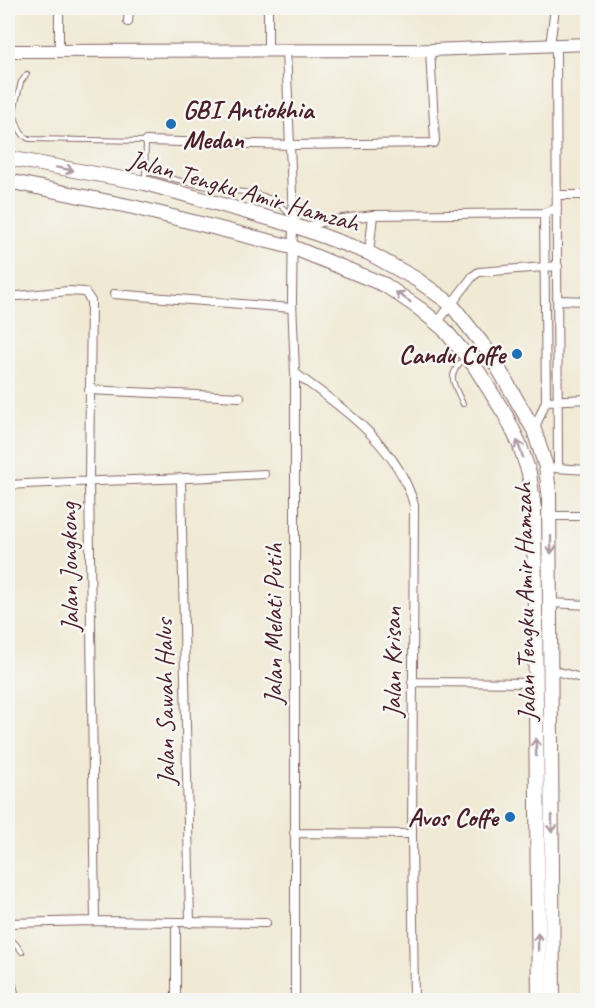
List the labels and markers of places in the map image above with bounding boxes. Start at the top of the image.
place label: GBI Antiokhia Medan [183,93,316,156]
marker: GBI Antiokhia Medan [164,117,178,131]
place label: Candu Coffe [399,338,507,371]
marker: Candu Coffe [510,347,524,361]
place label: Avos Coffe [408,801,500,834]
marker: Avos Coffe [503,810,517,824]

